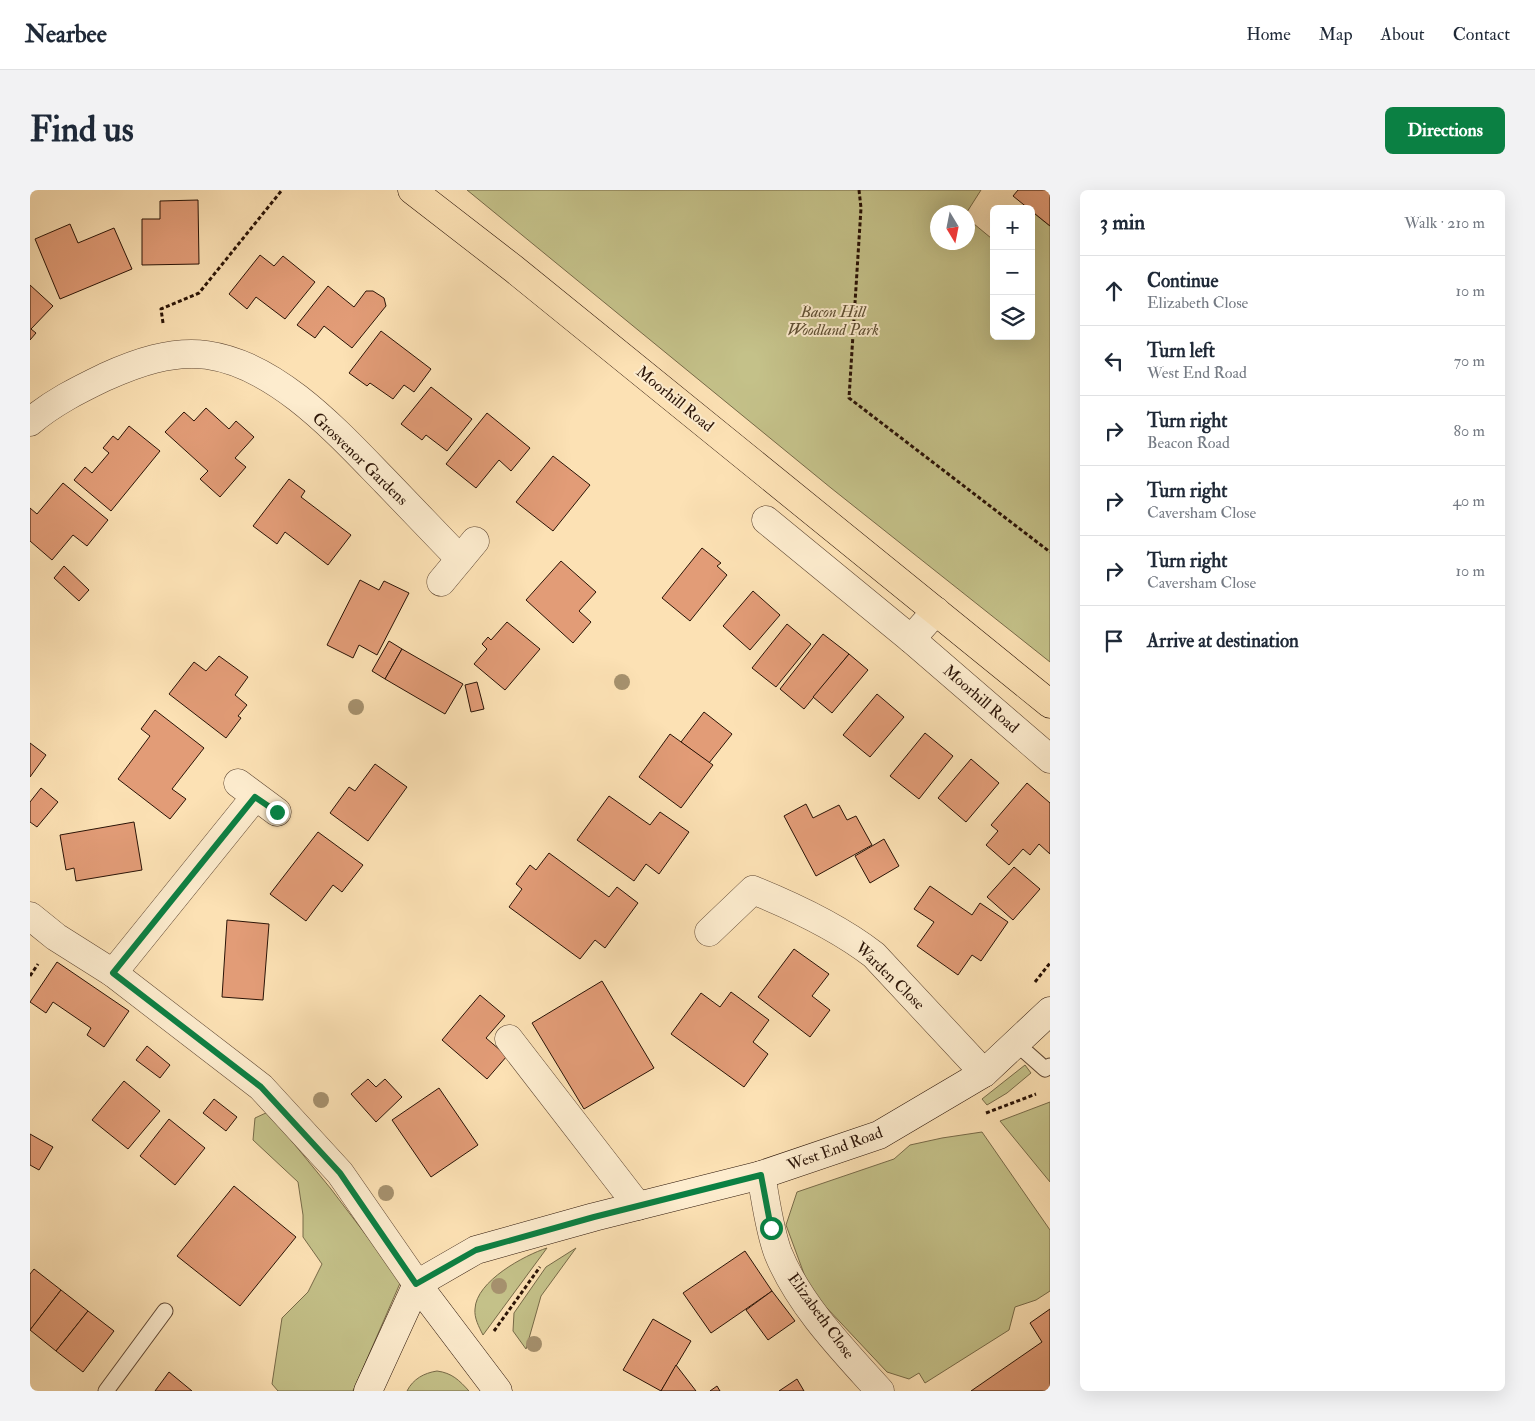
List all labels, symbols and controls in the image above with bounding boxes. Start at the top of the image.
text: Nearbee [25,19,107,50]
text: Home [1246,23,1291,46]
text: Map [1319,23,1353,46]
text: About [1381,23,1425,46]
text: Contact [1453,23,1510,46]
button: Directions [1385,107,1505,154]
text: Find us [30,108,134,152]
north arrow [930,205,975,250]
map controls [990,205,1035,340]
button: + [990,205,1035,250]
text: 3 min [1100,209,1145,236]
text: Walk · 210 m [1404,213,1485,233]
button: − [990,250,1035,295]
text: Continue [1147,269,1218,293]
icon: ahead [1100,277,1128,305]
text: 10 m [1455,281,1485,301]
text: Elizabeth Close [1147,293,1248,313]
button: layers [990,295,1035,340]
park label: Bacon Hill Woodland Park [787,302,879,340]
text: Turn left [1147,339,1215,363]
icon: left [1100,347,1128,375]
text: 70 m [1454,351,1485,371]
street label: Moorhill Road [632,362,718,436]
text: West End Road [1147,363,1247,383]
street label: Grosvenor Gardens [308,408,412,510]
text: Turn right [1147,409,1227,433]
icon: right [1100,417,1128,445]
text: 80 m [1454,421,1485,441]
text: Beacon Road [1147,433,1230,453]
text: Turn right [1147,479,1227,503]
icon: right [1100,487,1128,515]
text: 40 m [1452,491,1485,511]
text: Caversham Close [1147,503,1256,523]
text: Turn right [1147,549,1227,573]
icon: right [1100,557,1128,585]
text: 10 m [1455,561,1485,581]
text: Caversham Close [1147,573,1256,593]
icon: arrive [1100,627,1128,655]
text: Arrive at destination [1147,629,1299,653]
street label: Moorhill Road [939,661,1023,738]
route end [266,801,289,824]
street label: Warden Close [850,937,929,1014]
street label: West End Road [784,1122,886,1176]
route start [760,1217,783,1240]
street label: Elizabeth Close [783,1269,859,1363]

